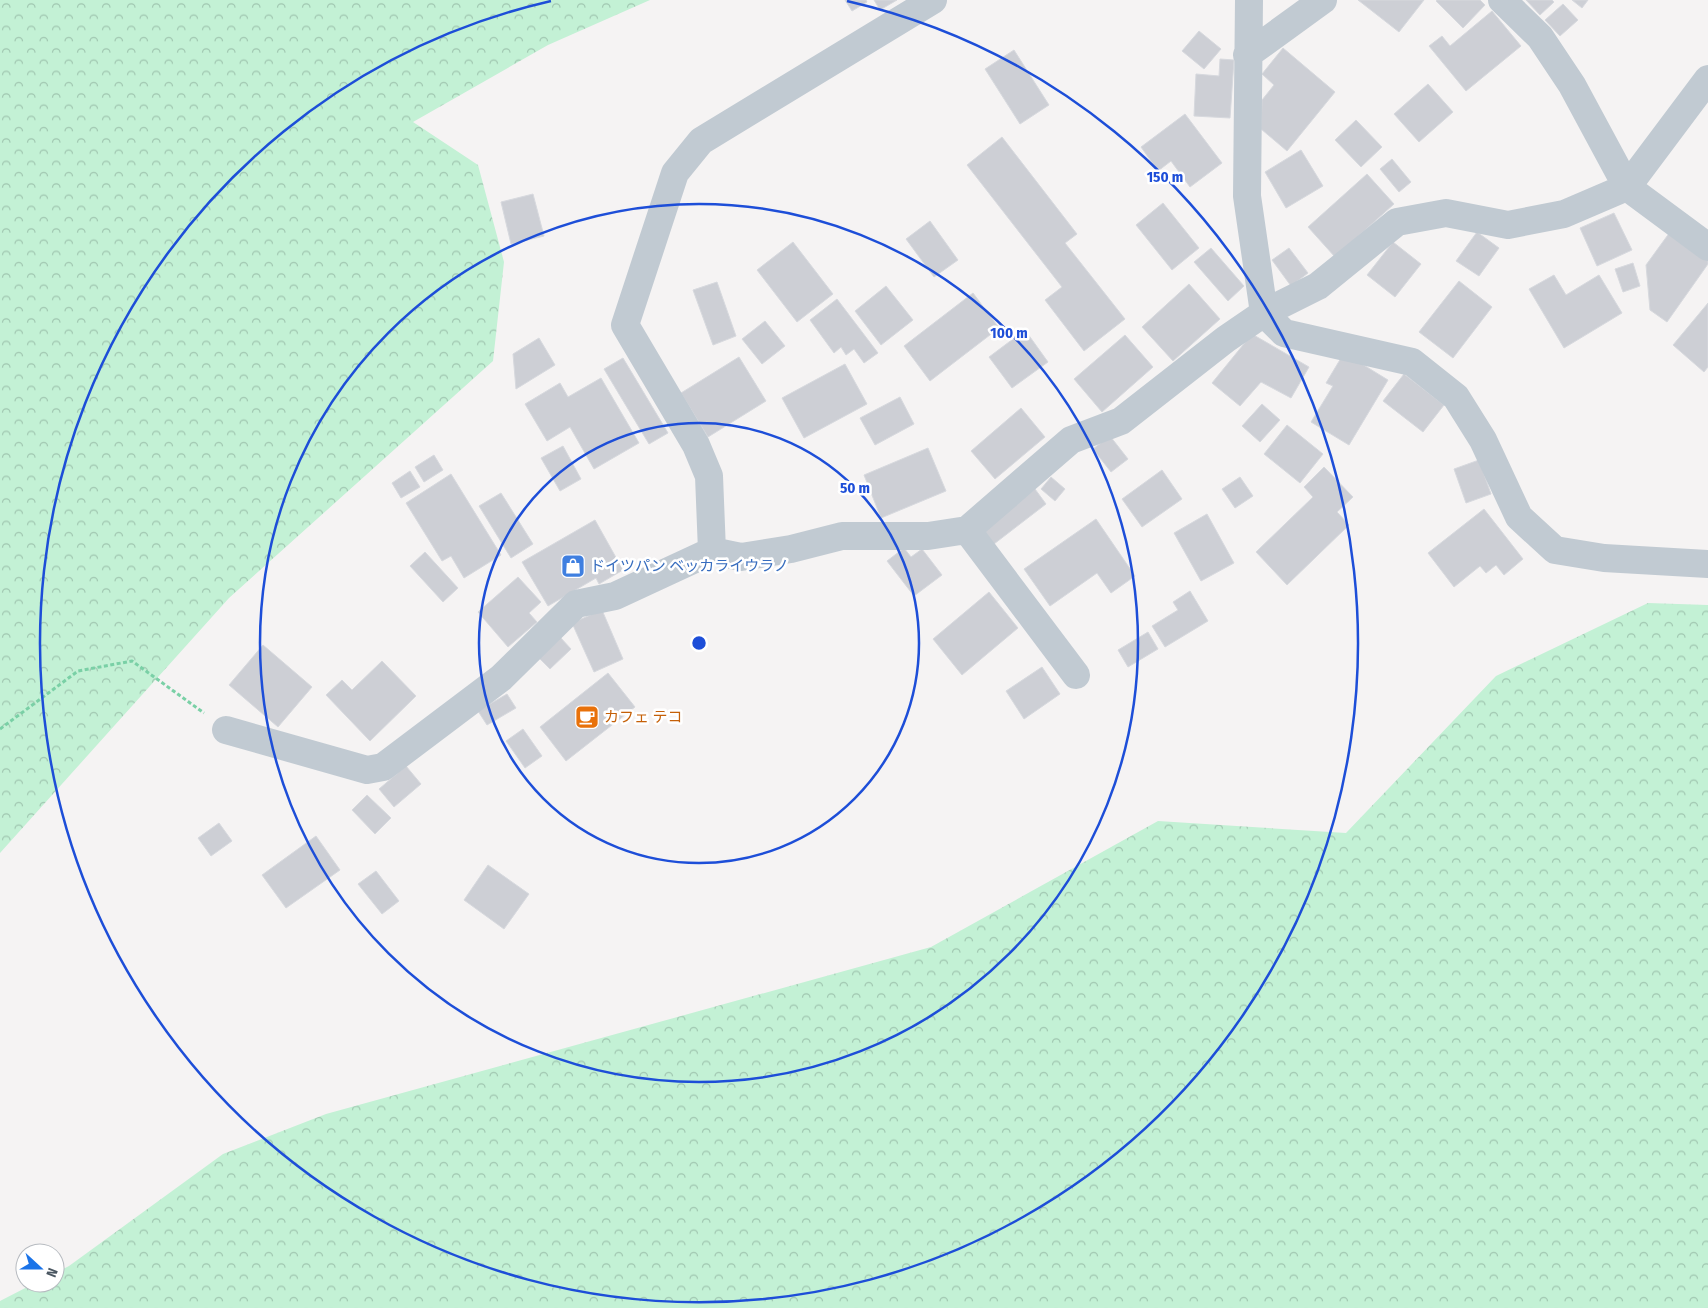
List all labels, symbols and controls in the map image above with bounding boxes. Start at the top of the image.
text: 150 m [1147,168,1183,186]
text: 100 m [990,324,1028,342]
text: 50 m [840,479,870,497]
shop icon: ドイツパン ベッカライウラノ [560,553,586,579]
place label: ドイツパン ベッカライウラノ [590,557,789,575]
centre of rings [690,634,708,652]
cafe icon: カフェ テコ [574,704,600,730]
place label: カフェ テコ [604,708,683,726]
north arrow [15,1243,65,1293]
text: N [42,1266,61,1279]

